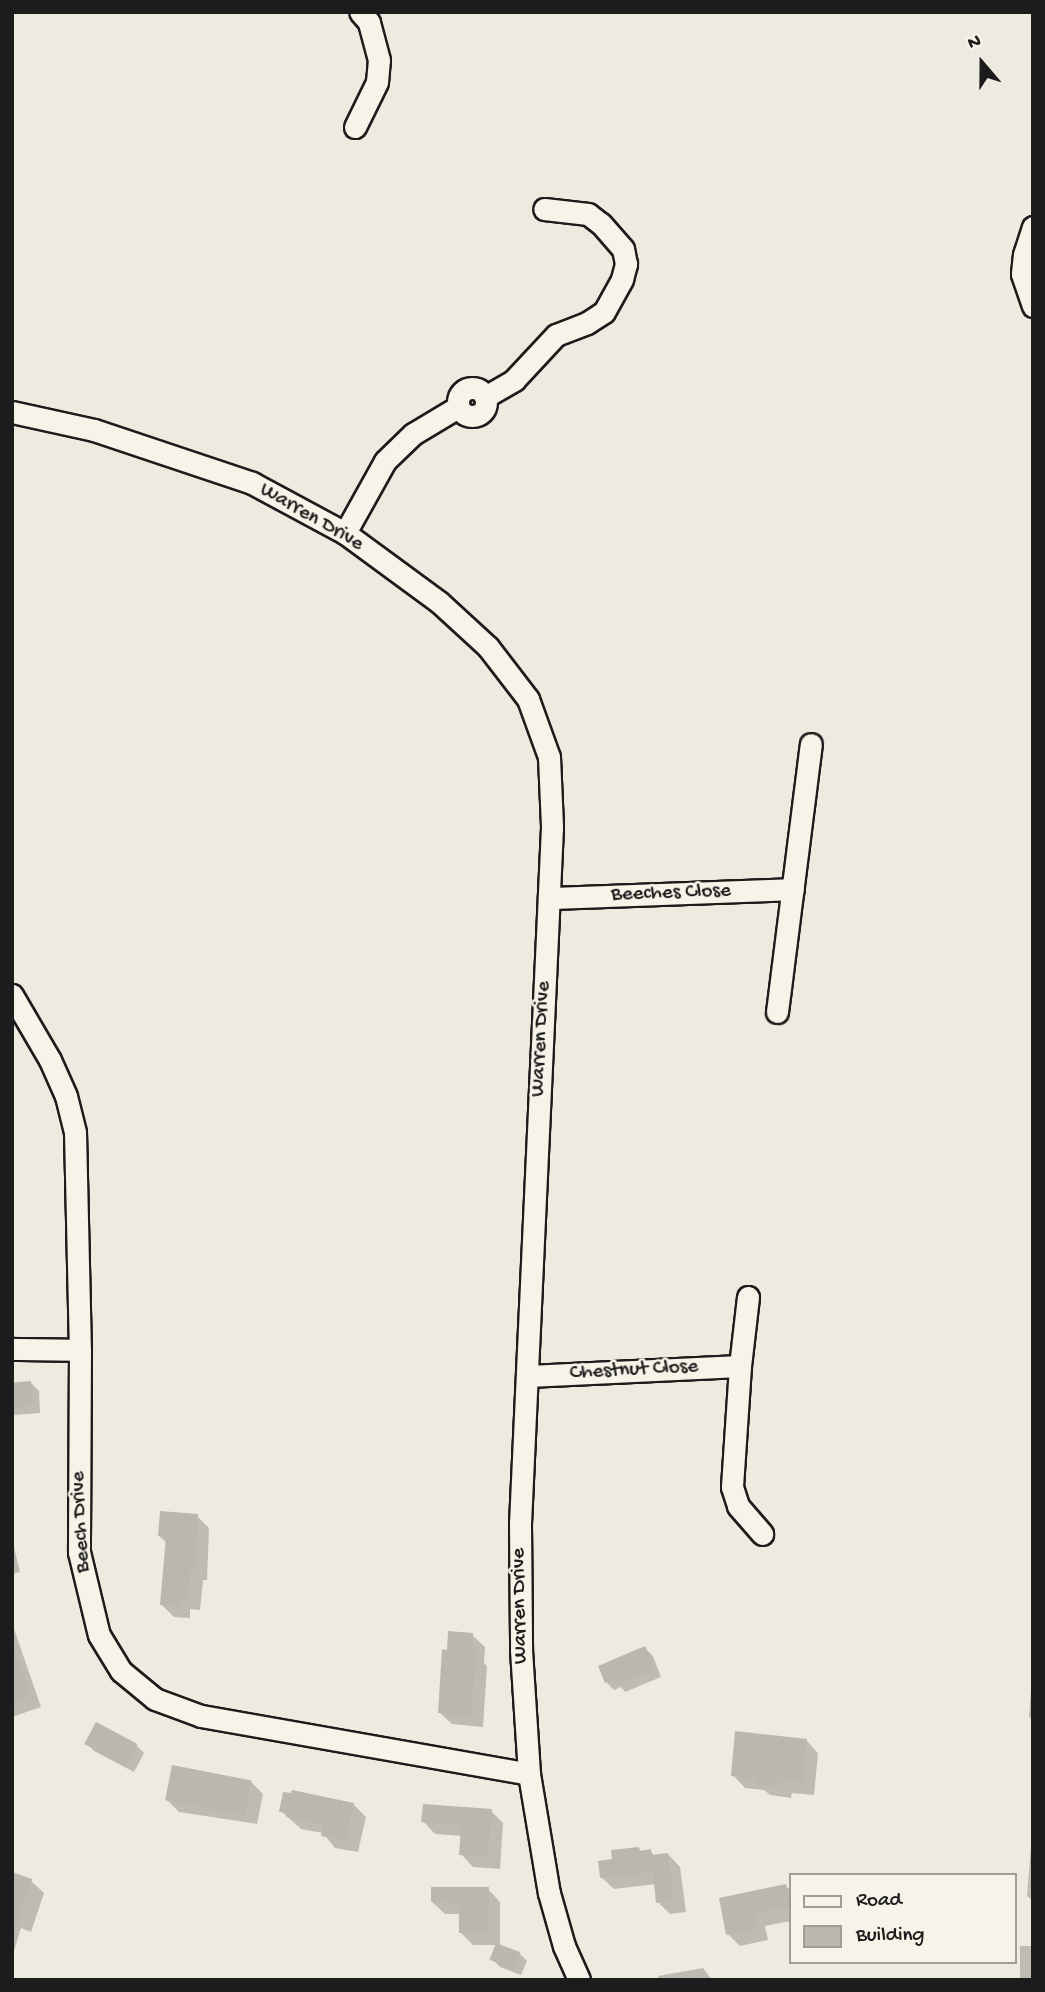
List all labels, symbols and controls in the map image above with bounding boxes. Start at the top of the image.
north arrow [947,28,1017,98]
text: N [965,30,984,56]
street label: Warren Drive [254,478,368,558]
street label: Beeches Close [611,879,731,909]
street label: Warren Drive [526,980,558,1098]
street label: Chestnut Close [569,1355,699,1387]
street label: Beech Drive [67,1471,97,1573]
street label: Warren Drive [507,1548,535,1664]
legend [790,1873,1017,1964]
text: Road [856,1889,902,1914]
text: Building [856,1924,925,1949]

